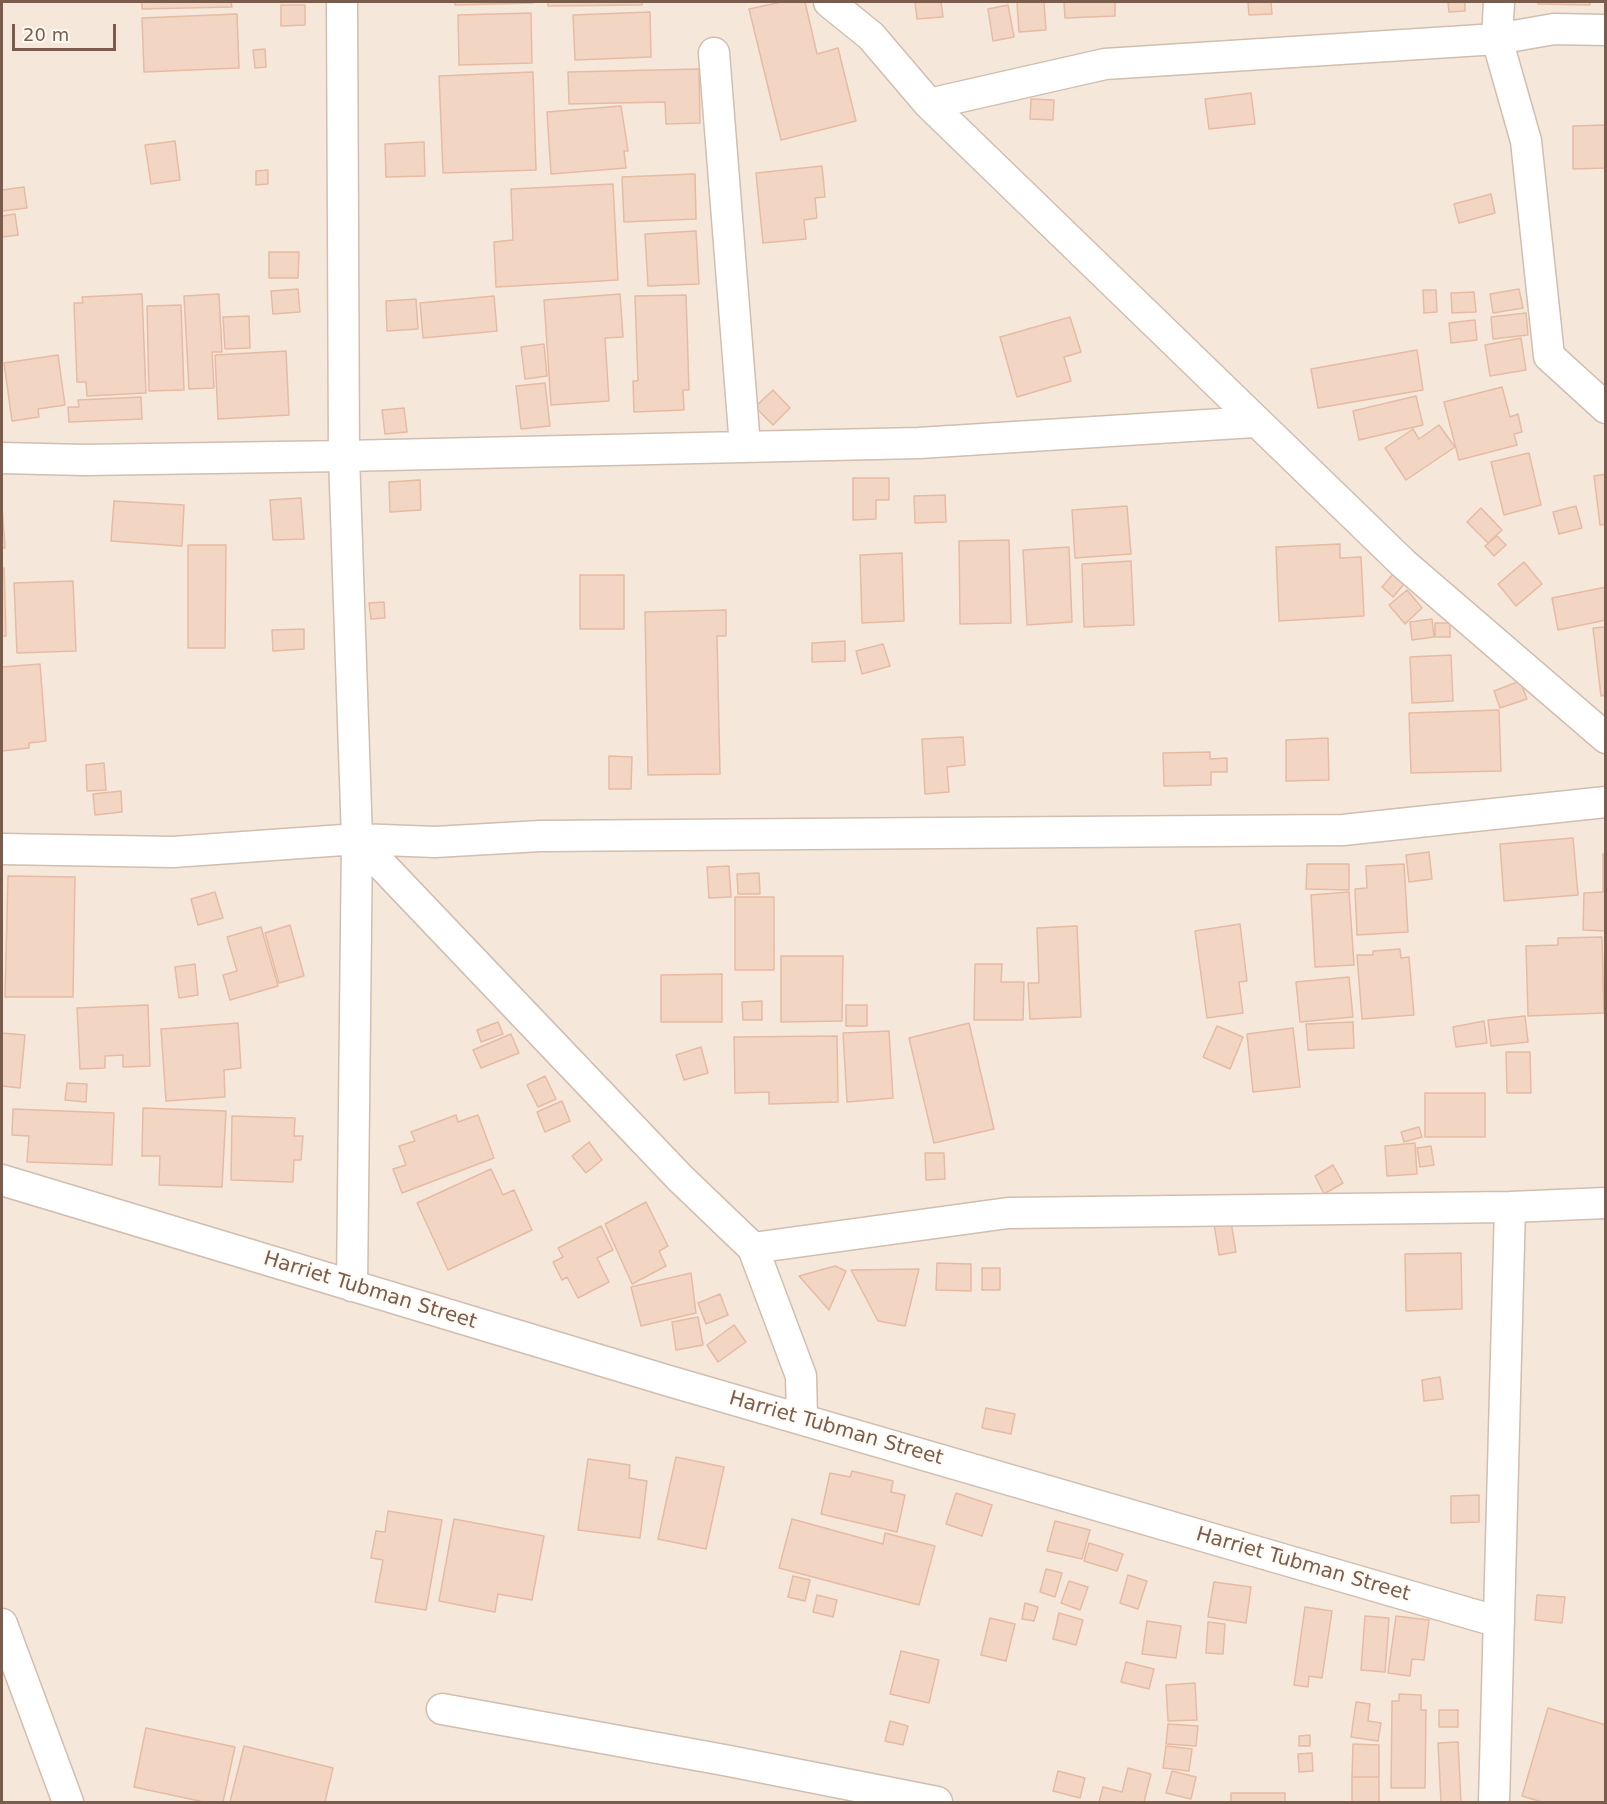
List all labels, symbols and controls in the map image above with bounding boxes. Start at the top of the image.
scale bar [15,12,118,50]
text: 20 m [23,24,69,45]
street label: Harriet Tubman Street [261,1247,479,1335]
street label: Harriet Tubman Street [726,1387,946,1471]
street label: Harriet Tubman Street [1193,1523,1413,1607]

